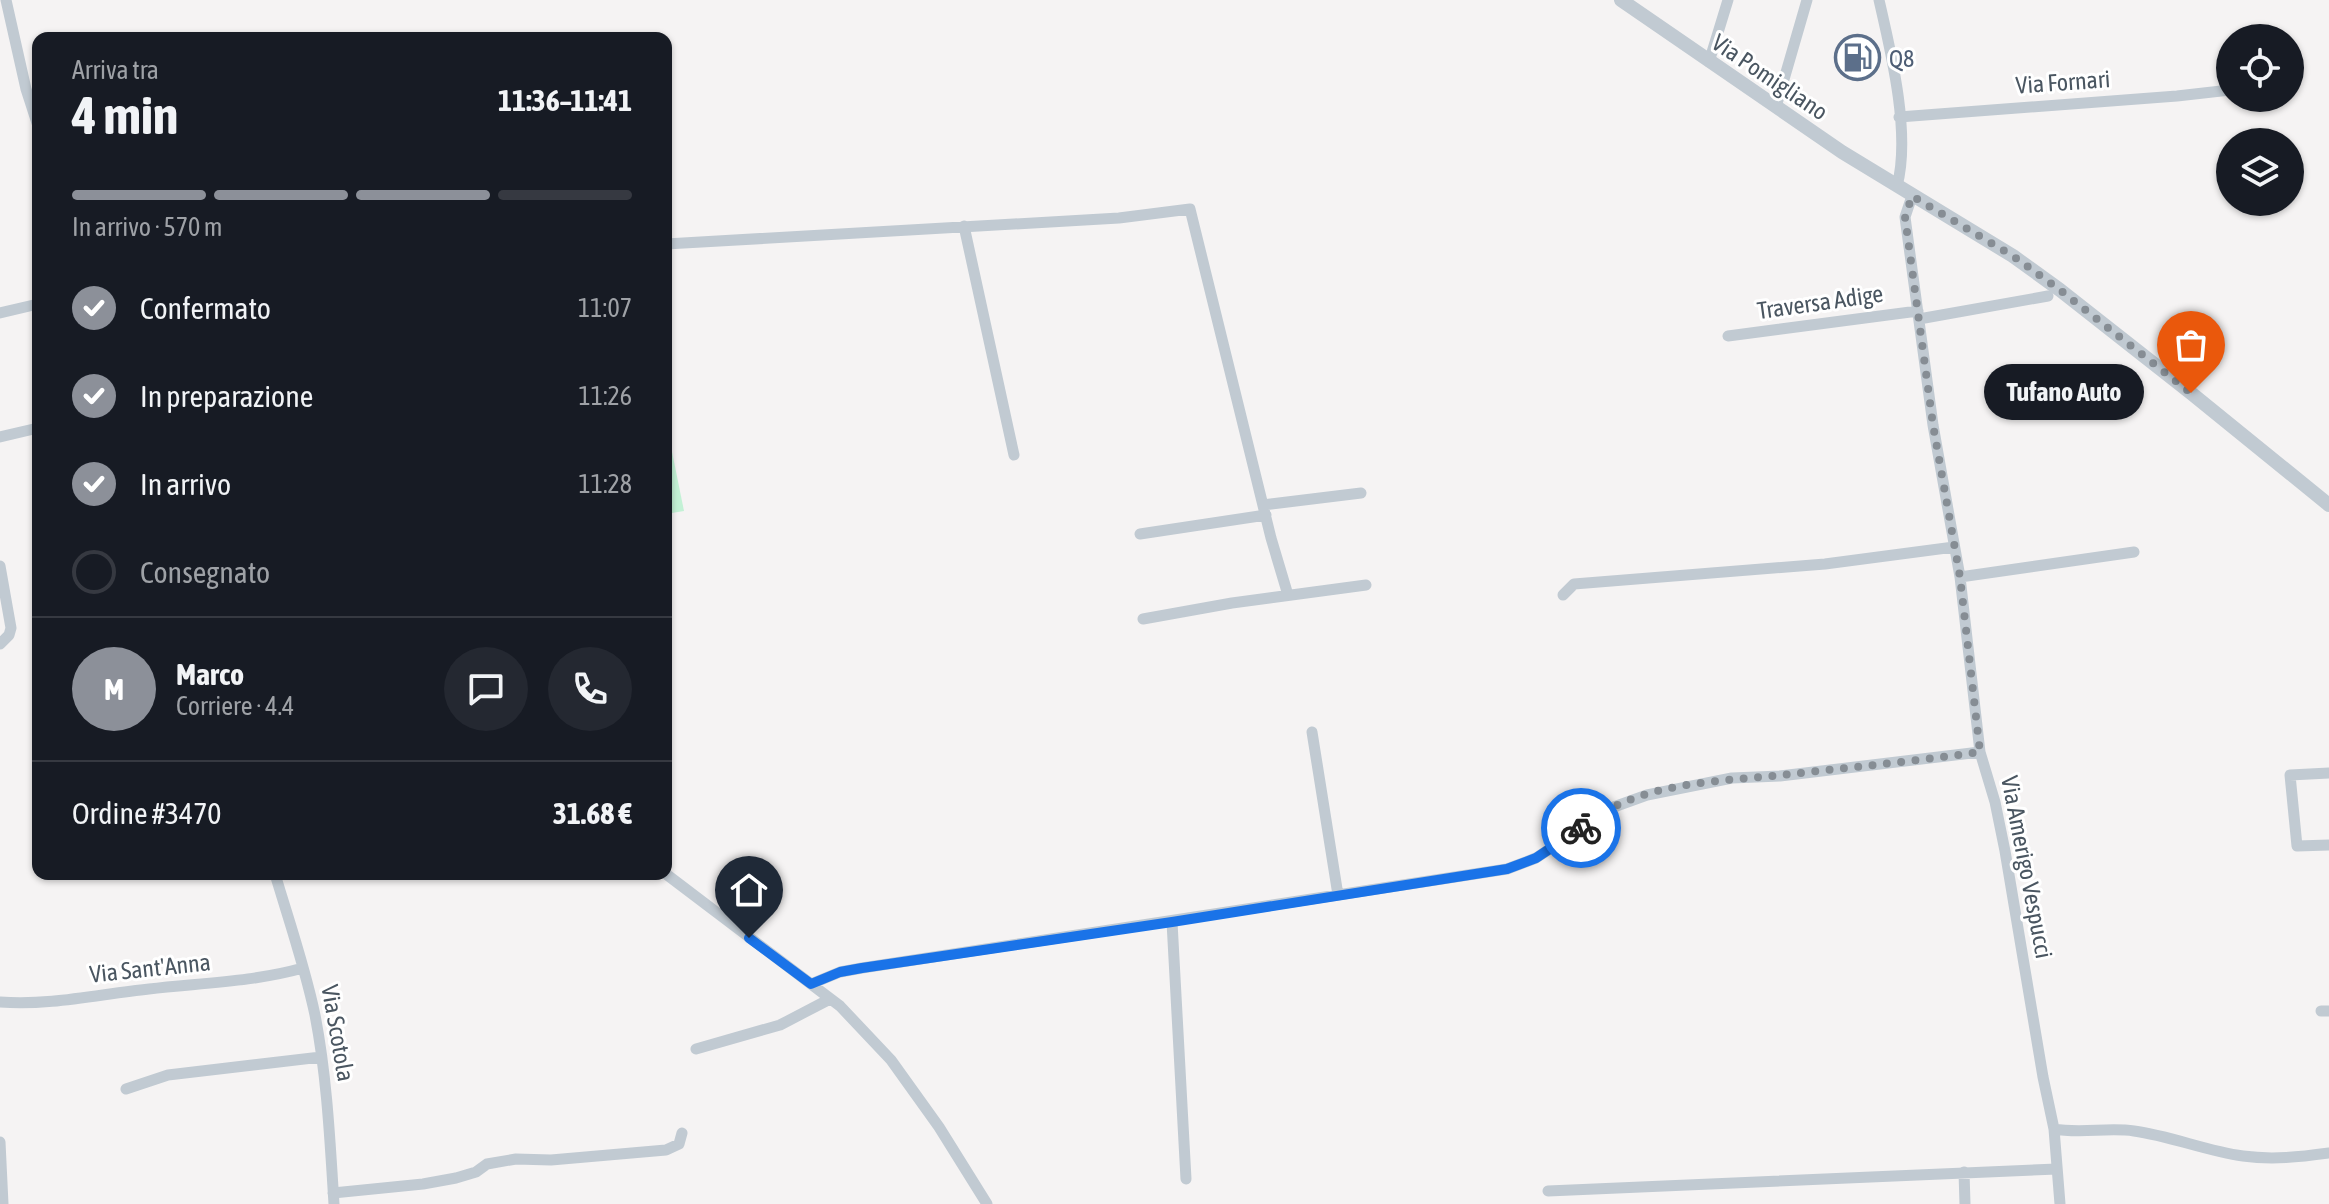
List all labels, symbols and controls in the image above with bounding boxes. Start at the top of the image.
map controls [2216,24,2304,216]
button: locate [2216,24,2304,112]
street label: Via Pomigliano [1707,28,1833,126]
fuel station icon: Q8 [1834,34,1882,82]
place label: Q8 [1889,45,1914,72]
text: Arriva tra [72,55,159,85]
street label: Via Fornari [2015,65,2111,99]
text: 11:36–11:41 [498,83,632,117]
text: 4 min [72,85,178,145]
button: layers [2216,128,2304,216]
text: In arrivo · 570 m [72,212,223,242]
street label: Traversa Adige [1755,280,1885,324]
icon: check [72,286,116,330]
text: Confermato [140,291,271,325]
text: 11:07 [578,293,632,323]
pin [2157,311,2225,393]
icon: bag [2169,323,2213,367]
callout: Tufano Auto [1983,365,2143,421]
icon: check [72,374,116,418]
text: Tufano Auto [2006,377,2122,407]
text: In preparazione [140,379,313,413]
text: 11:26 [578,381,632,411]
icon: check [72,462,116,506]
text: In arrivo [140,467,231,501]
text: 11:28 [578,469,632,499]
text: Consegnato [140,555,270,589]
button: chat [444,647,528,731]
button: phone [548,647,632,731]
text: Marco [176,657,244,691]
text: M [104,672,124,706]
text: Corriere · 4.4 [176,691,294,721]
street label: Via Amerigo Vespucci [1996,773,2058,961]
courier [1541,788,1621,868]
text: Ordine #3470 [72,796,221,830]
text: 31.68 € [553,796,632,830]
icon: bike [1559,806,1603,850]
pin [715,856,783,938]
icon: home [727,868,771,912]
street label: Via Sant'Anna [88,948,212,988]
street label: Via Scotola [316,983,360,1083]

